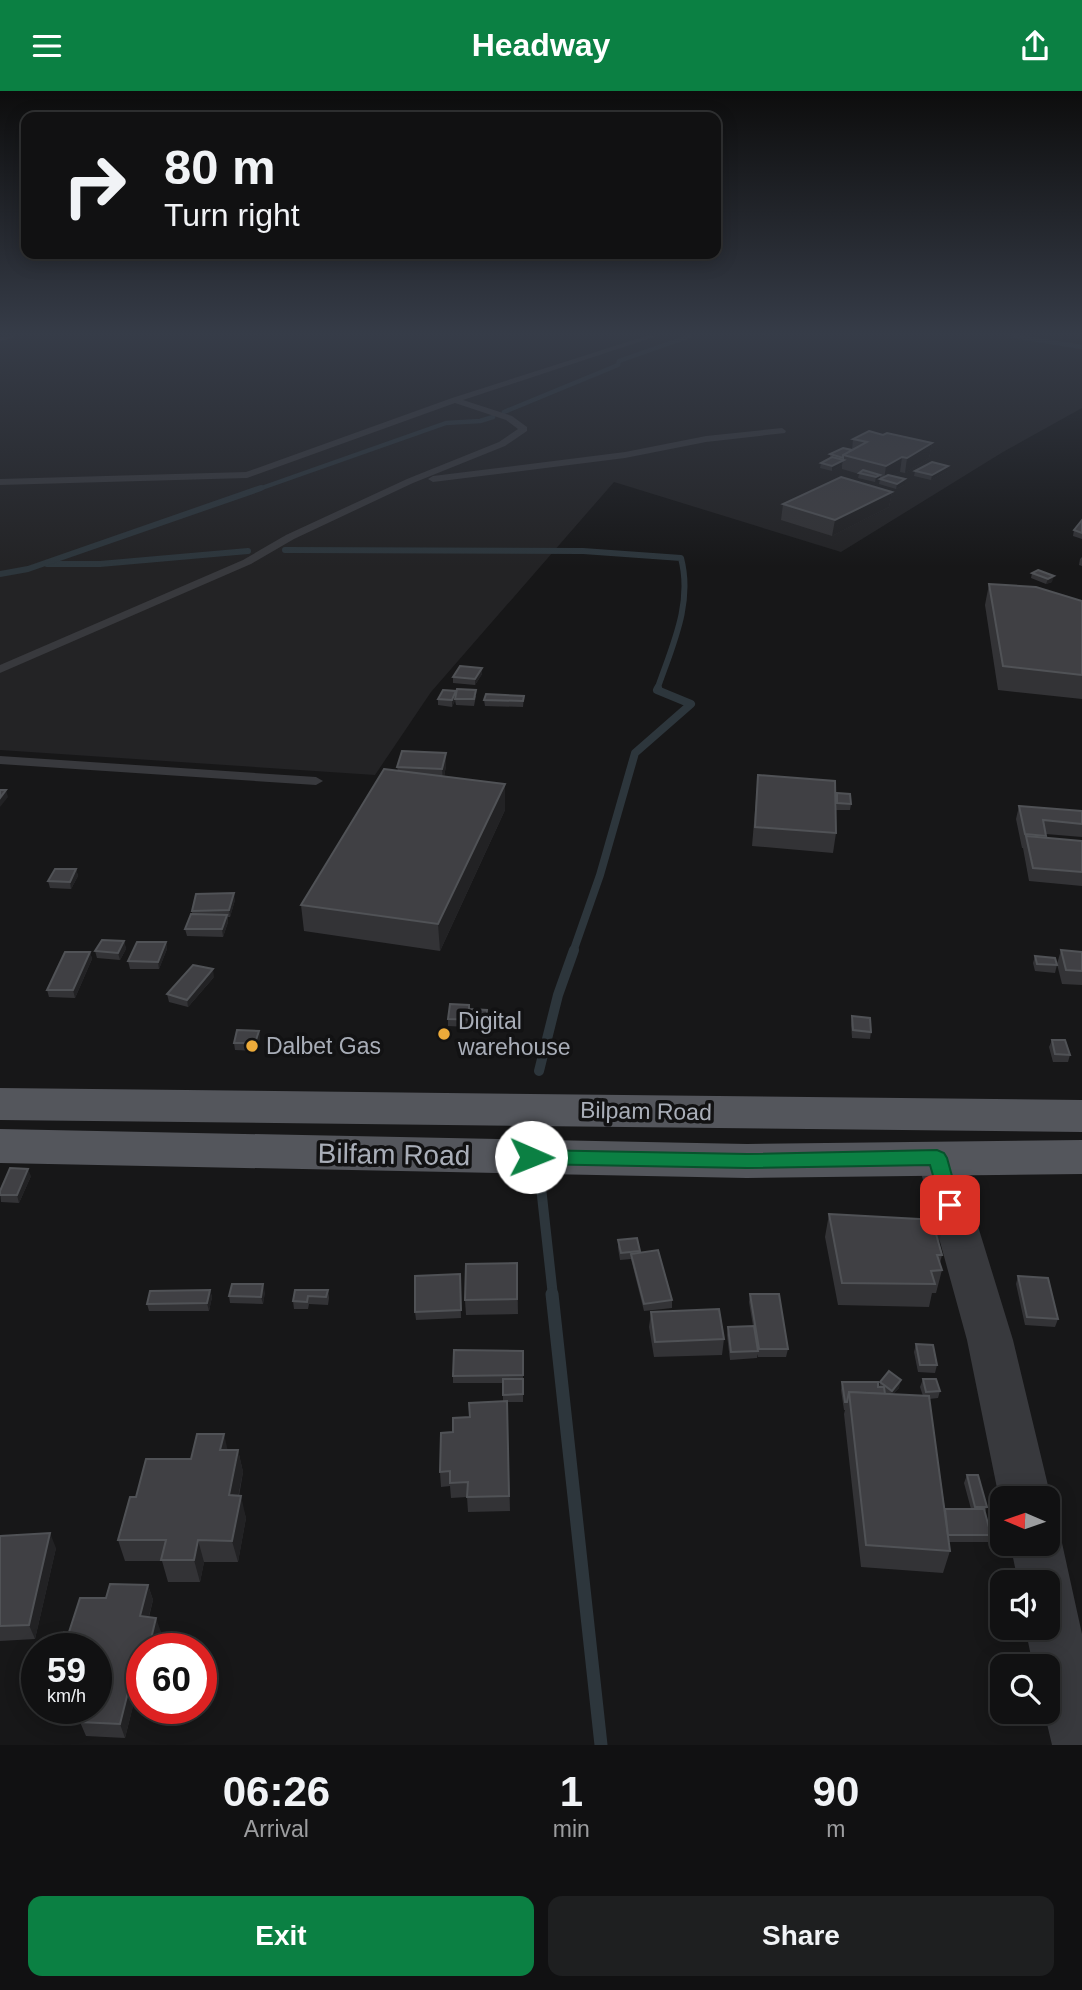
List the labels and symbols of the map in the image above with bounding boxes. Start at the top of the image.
place label: Digital warehouse [457,1008,571,1060]
marker: Digital warehouse [436,1026,452,1042]
place label: Dalbet Gas [266,1033,381,1059]
marker: Dalbet Gas [244,1038,260,1054]
street label: Bilpam Road [580,1097,712,1125]
position arrow [494,1120,568,1194]
street label: Bilfam Road [317,1138,471,1171]
pin [920,1175,980,1235]
north arrow [990,1486,1060,1556]
speed limit sign: 60 [126,1633,217,1724]

